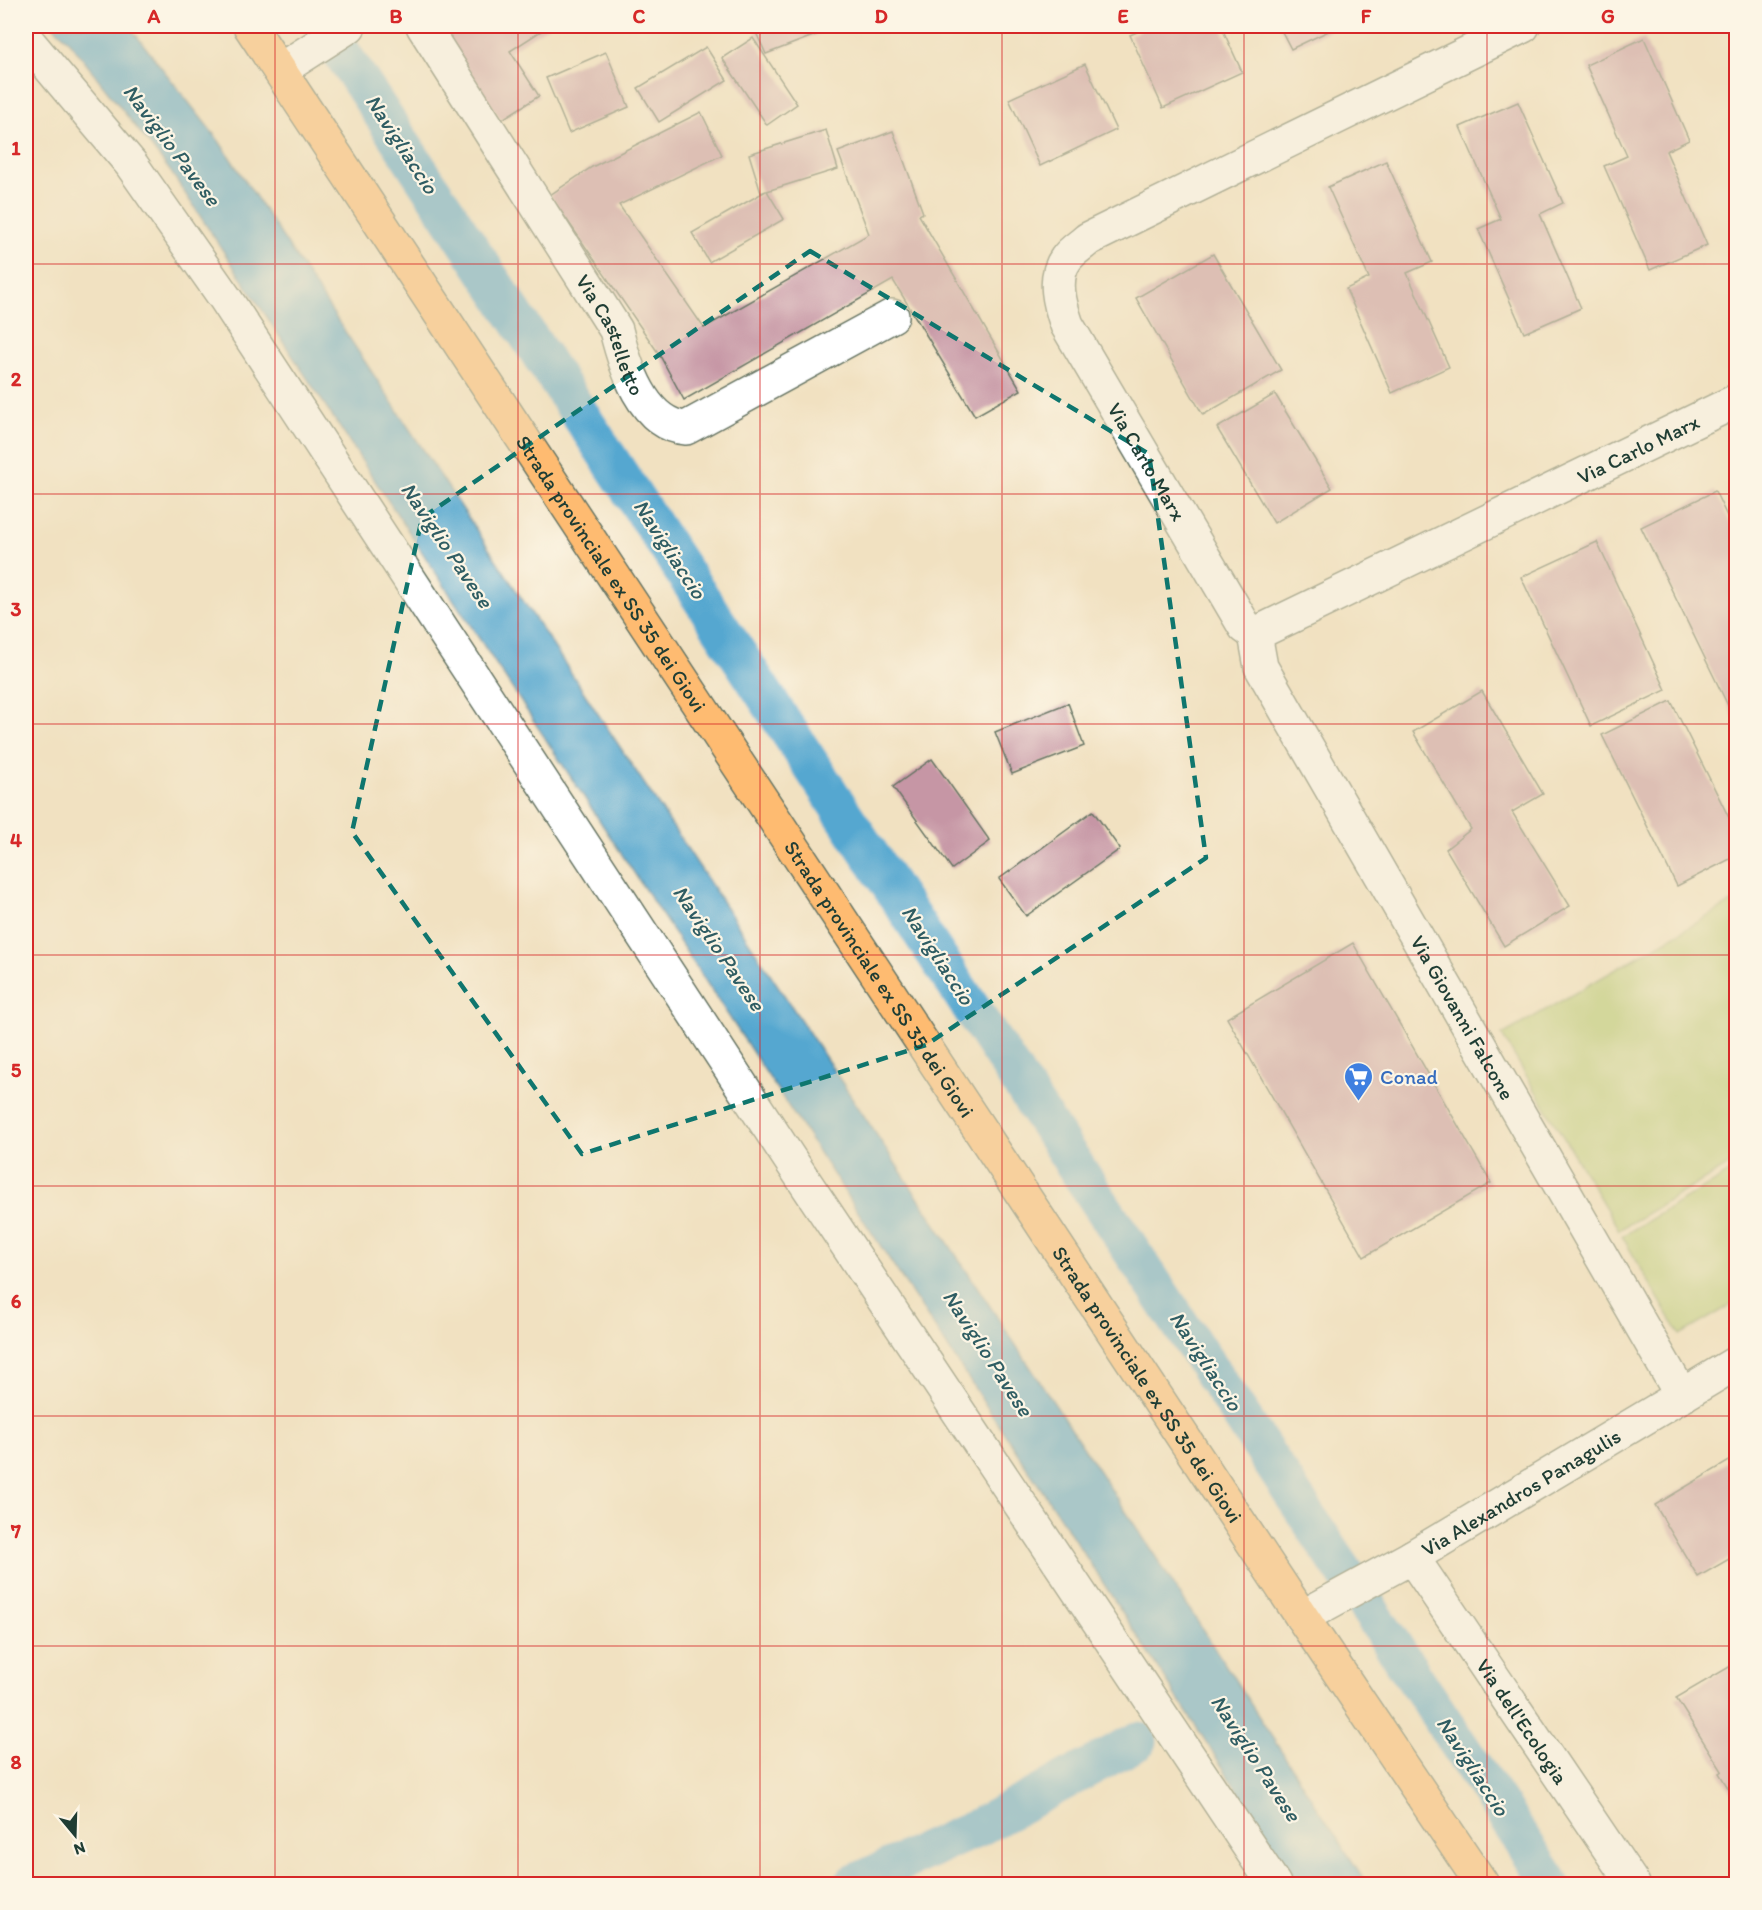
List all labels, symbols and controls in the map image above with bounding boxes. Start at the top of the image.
text: A [147,4,161,28]
text: B [390,4,403,28]
text: C [633,4,646,28]
text: D [874,4,888,28]
text: E [1117,4,1129,28]
text: F [1361,4,1372,28]
text: G [1601,4,1615,28]
water label: Naviglio Pavese [117,79,228,213]
water label: Navigliaccio [360,89,445,200]
text: 1 [11,136,21,160]
street label: Via Castelletto [571,269,650,399]
text: 2 [11,367,22,391]
street label: Via Carlo Marx [1103,398,1192,525]
street label: Via Carlo Marx [1573,408,1703,489]
street label: Strada provinciale ex SS 35 dei Giovi [511,430,712,716]
water label: Naviglio Pavese [395,477,500,614]
water label: Navigliaccio [628,494,713,605]
text: 3 [11,597,22,621]
text: 4 [10,828,22,852]
street label: Strada provinciale ex SS 35 dei Giovi [779,836,980,1122]
water label: Naviglio Pavese [667,880,772,1017]
water label: Navigliaccio [896,900,981,1011]
street label: Via Giovanni Falcone [1406,930,1521,1104]
text: 5 [11,1058,22,1082]
supermarket icon: Conad [1343,1060,1375,1102]
place label: Conad [1380,1064,1438,1089]
street label: Strada provinciale ex SS 35 dei Giovi [1047,1241,1248,1527]
water label: Naviglio Pavese [937,1285,1040,1423]
text: 6 [11,1289,22,1313]
water label: Navigliaccio [1164,1306,1249,1417]
street label: Via Alexandros Panagulis [1416,1423,1625,1561]
text: 7 [10,1519,21,1543]
street label: Via dell'Ecologia [1472,1653,1574,1789]
water label: Naviglio Pavese [1205,1690,1308,1828]
water label: Navigliaccio [1431,1711,1516,1822]
text: 8 [11,1750,22,1774]
north arrow [45,1805,105,1865]
text: N [72,1838,88,1859]

